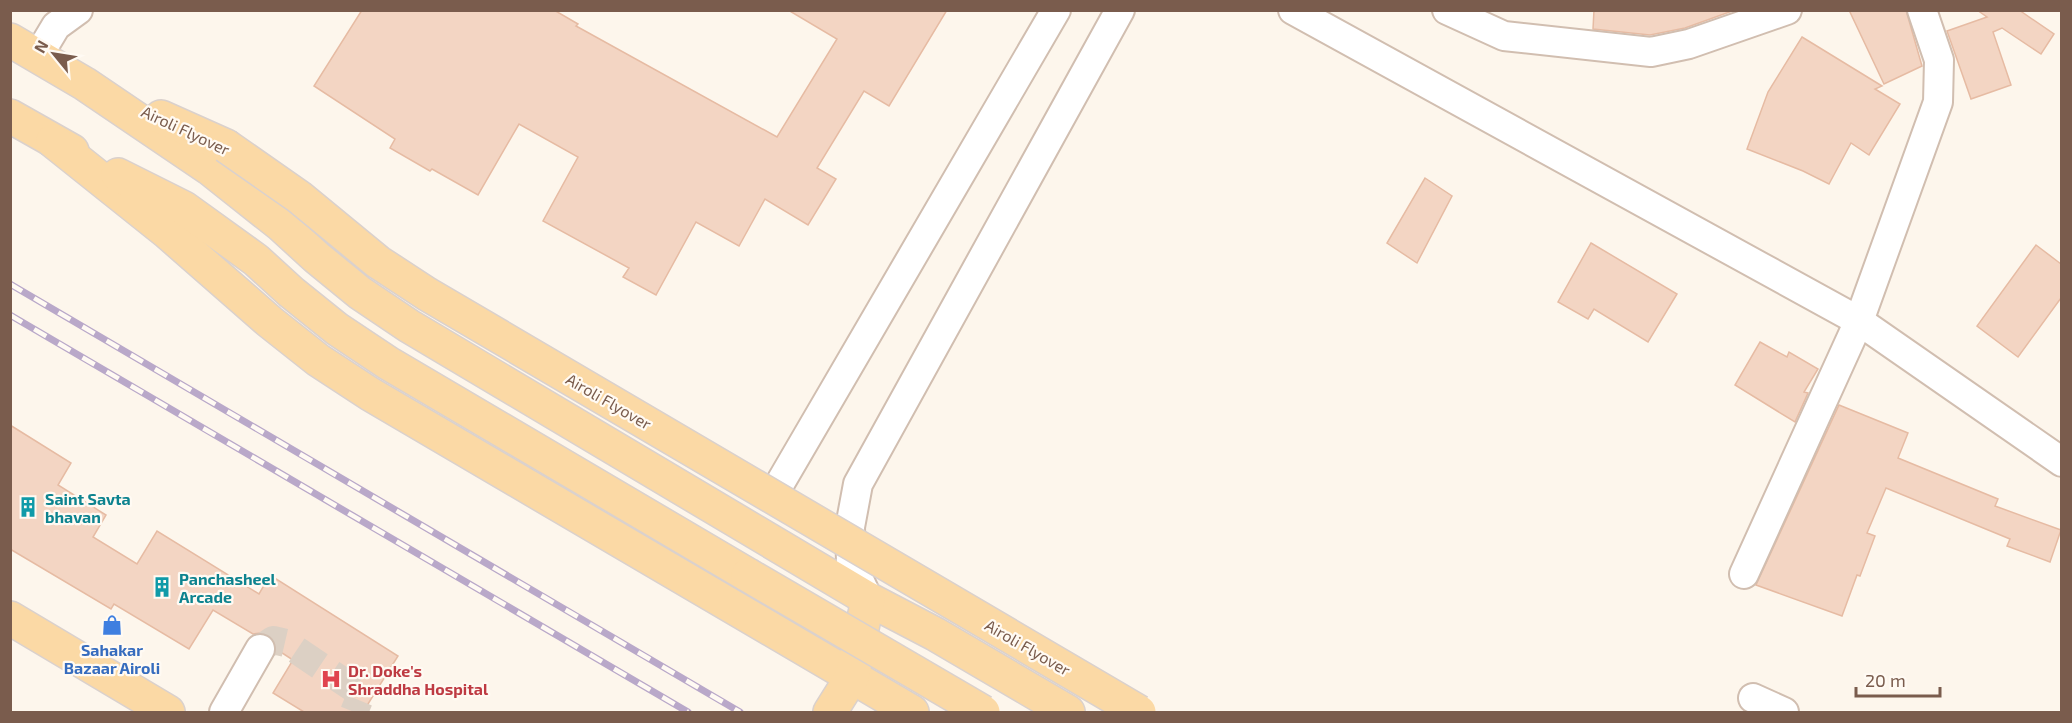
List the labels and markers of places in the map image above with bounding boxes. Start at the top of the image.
place label: Saint Savta bhavan [45,489,131,526]
building icon: Saint Savta bhavan [16,495,40,519]
place label: Panchasheel Arcade [179,569,277,606]
building icon: Panchasheel Arcade [150,575,174,599]
shop icon: Sahakar Bazaar Airoli [100,613,124,637]
place label: Sahakar Bazaar Airoli [64,640,160,677]
place label: Dr. Doke's Shraddha Hospital [348,661,489,698]
hospital icon: Dr. Doke's Shraddha Hospital [319,667,343,691]

